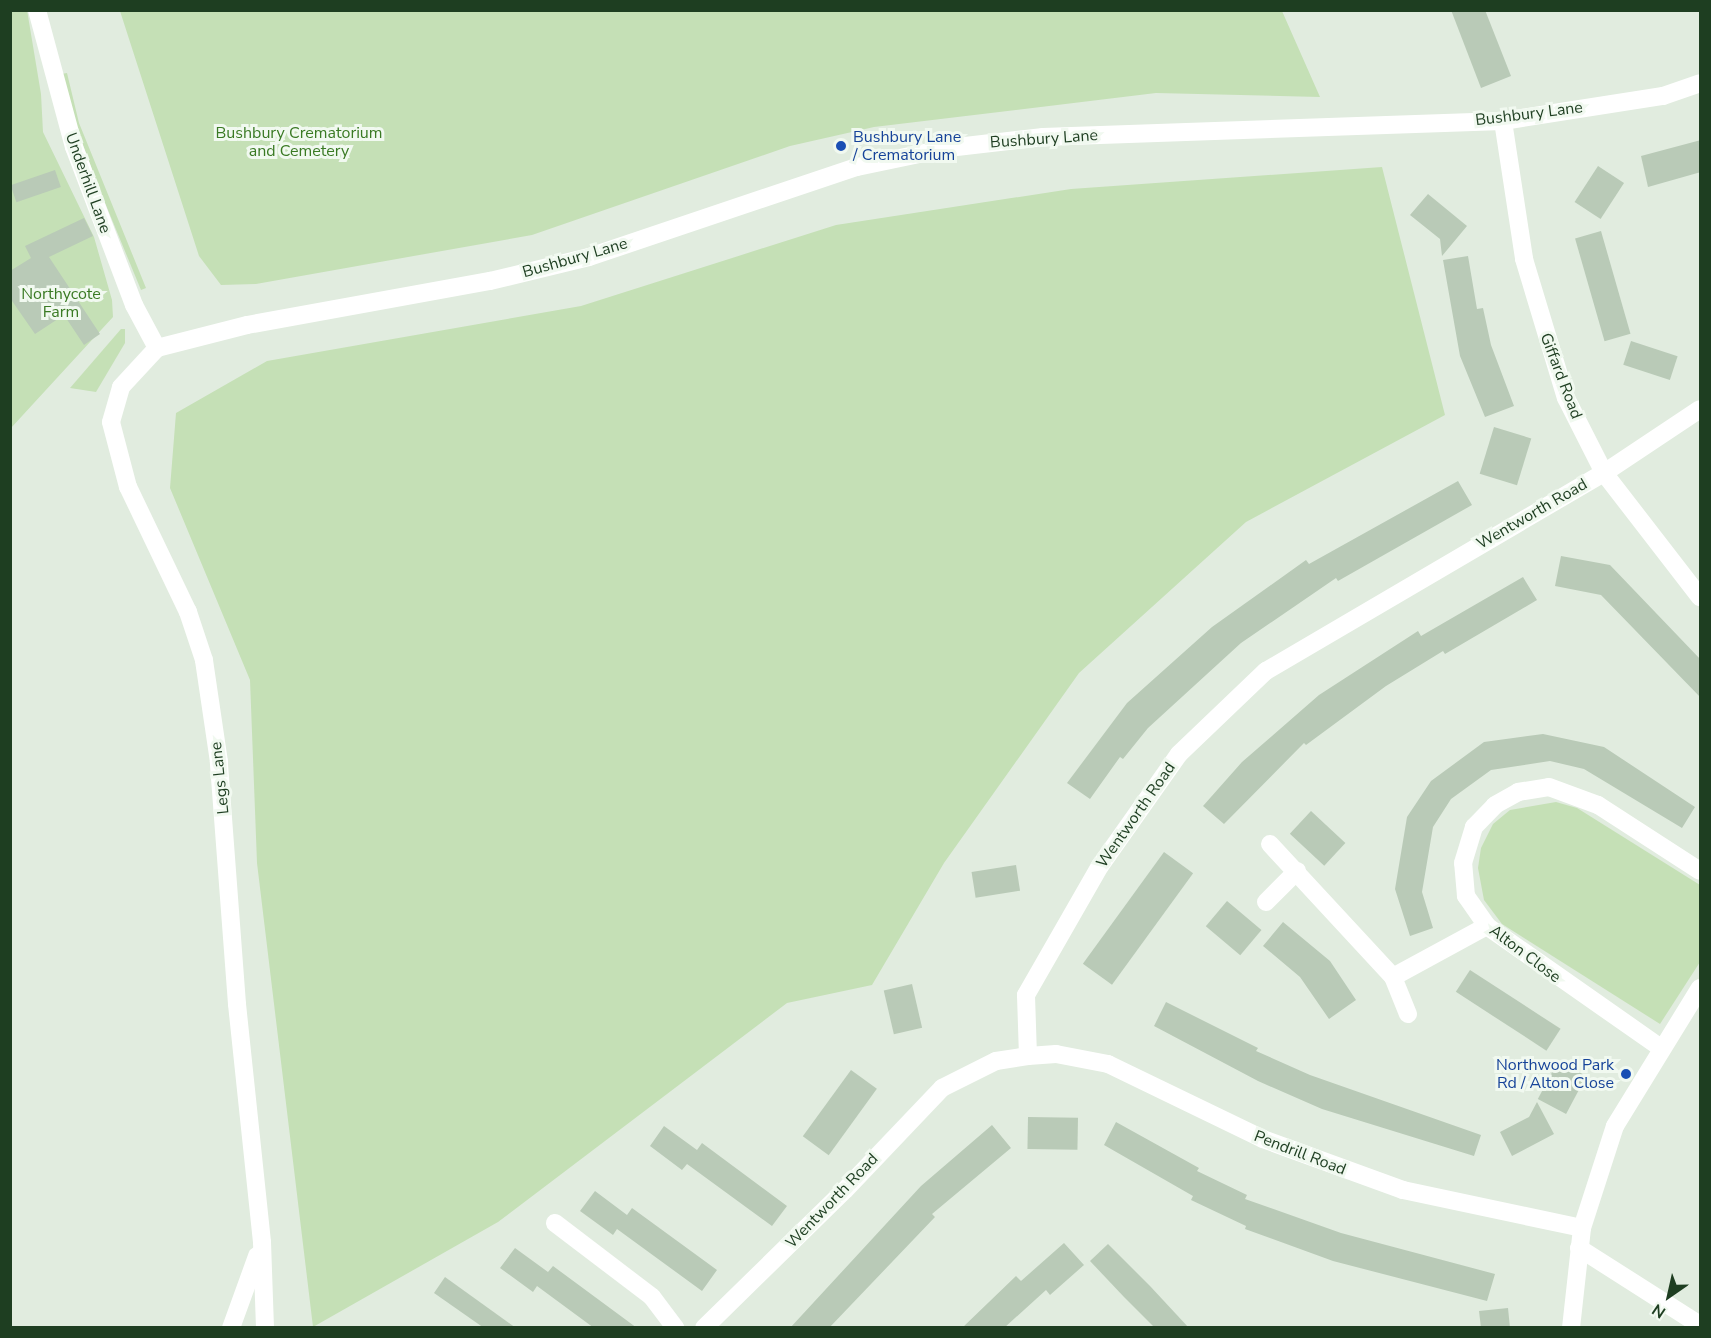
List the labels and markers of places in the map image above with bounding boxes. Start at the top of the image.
place label: Bushbury Lane / Crematorium [853,127,961,165]
marker: Bushbury Lane / Crematorium [834,139,848,153]
place label: Northwood Park Rd / Alton Close [1496,1055,1614,1093]
marker: Northwood Park Rd / Alton Close [1619,1067,1633,1081]

